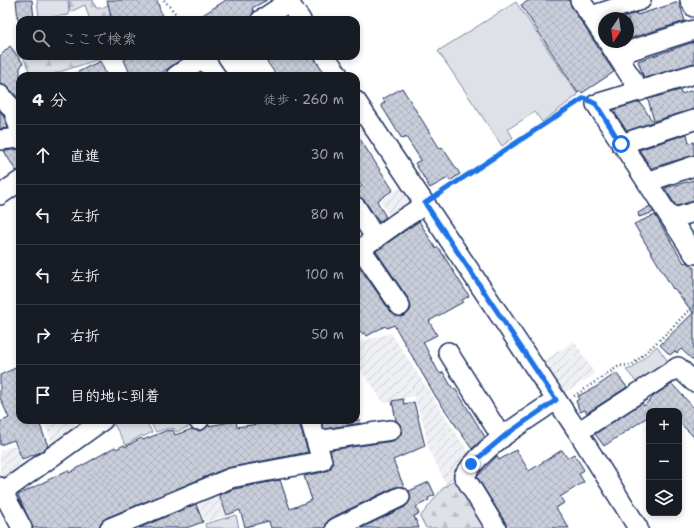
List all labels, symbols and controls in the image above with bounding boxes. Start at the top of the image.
north arrow [598,12,634,48]
search box [16,16,360,60]
icon: search [30,27,52,49]
text: ここで検索 [62,29,137,49]
text: 4 分 [32,89,67,111]
text: 徒歩 · 260 m [263,91,344,108]
route start [612,135,630,153]
icon: ahead [32,144,54,166]
text: 直進 [70,146,100,166]
text: 30 m [310,146,344,163]
icon: left [32,204,54,226]
text: 左折 [70,206,100,226]
text: 80 m [310,206,344,223]
icon: left [32,264,54,286]
text: 左折 [70,266,100,286]
text: 100 m [305,266,344,283]
icon: right [32,324,54,346]
text: 右折 [70,326,100,346]
text: 50 m [311,326,344,343]
icon: arrive [32,384,54,406]
text: 目的地に到着 [70,386,160,406]
map controls [646,408,682,516]
button: + [646,408,682,444]
button: − [646,444,682,480]
route end [462,455,480,473]
button: layers [646,480,682,516]

